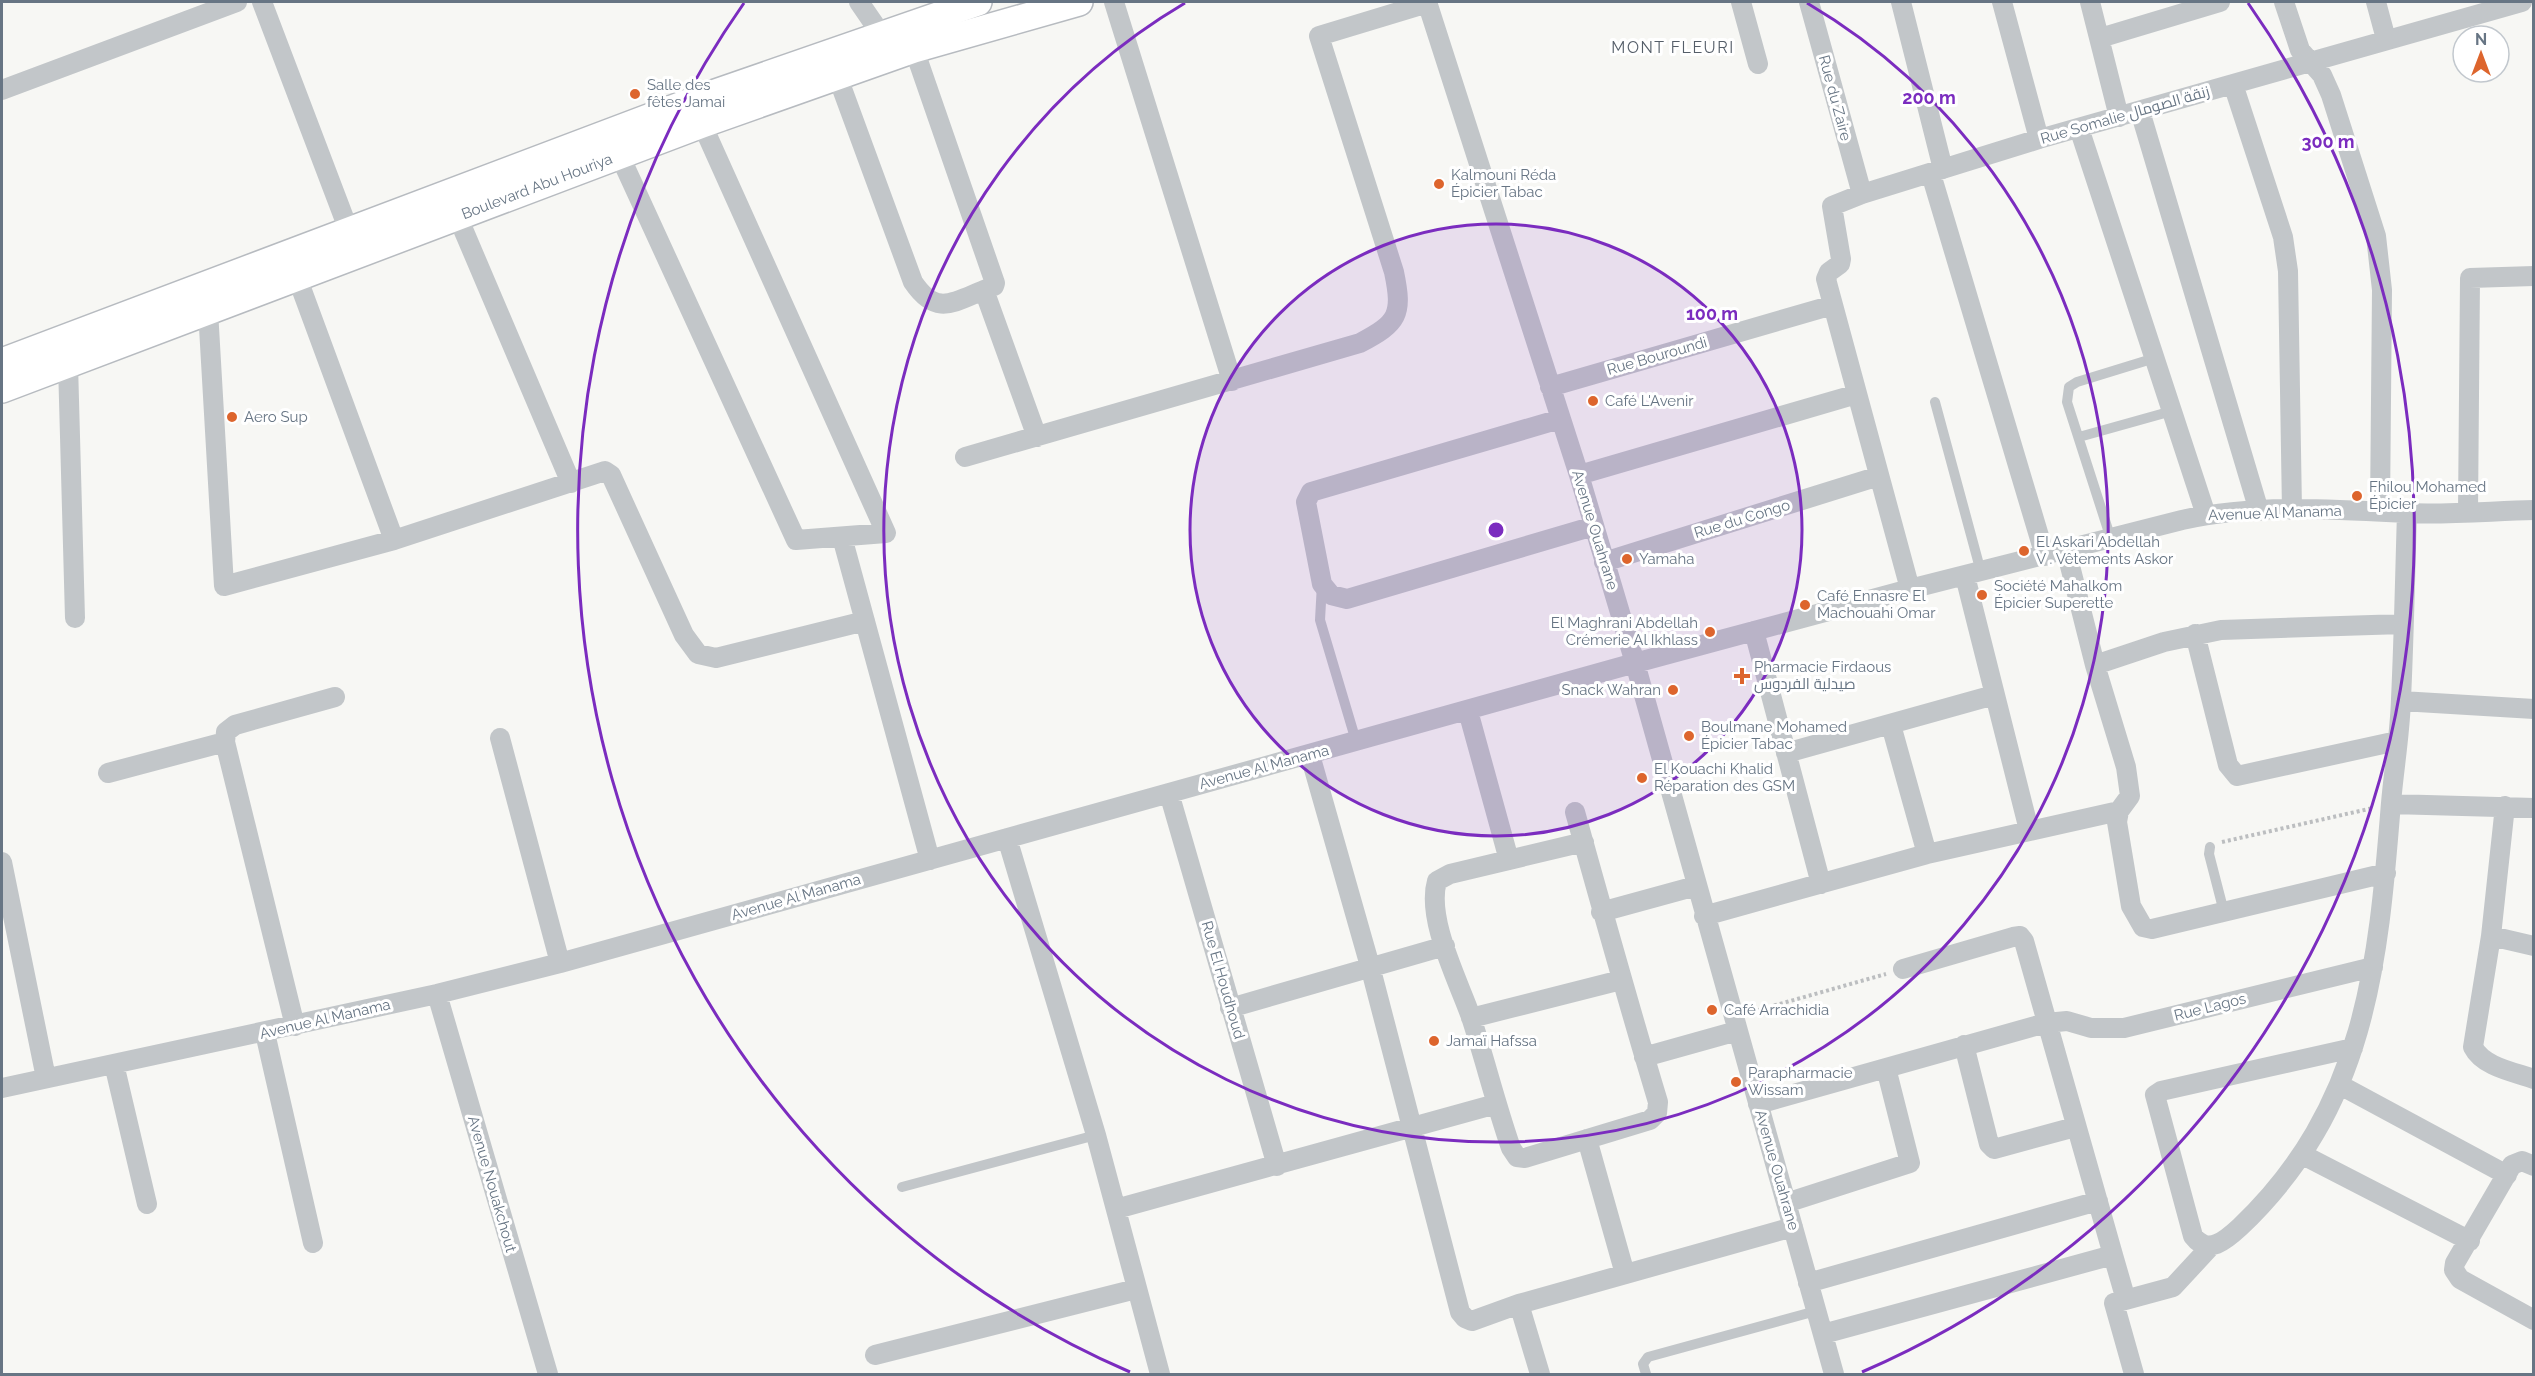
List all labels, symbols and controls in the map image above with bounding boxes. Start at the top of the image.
north arrow [2451,24,2511,84]
text: N [2475,30,2487,49]
district label: MONT FLEURI [1611,38,1735,57]
street label: Rue du Zaire [1815,53,1855,143]
place label: Salle des fêtes Jamai [647,76,725,111]
street label: Rue Somalie زنقة الصومال [2038,82,2212,148]
marker: Salle des fêtes Jamai [628,87,642,101]
text: 200 m [1902,87,1956,108]
text: 300 m [2301,131,2355,152]
street label: Boulevard Abu Houriya [459,150,615,223]
place label: Kalmouni Réda Épicier Tabac [1451,166,1556,201]
marker: Kalmouni Réda Épicier Tabac [1432,177,1446,191]
text: 100 m [1686,303,1738,324]
street label: Rue Bouroundi [1605,333,1709,379]
place label: Café L'Avenir [1605,392,1694,410]
marker: Café L'Avenir [1586,394,1600,408]
place label: Aero Sup [244,408,308,426]
marker: Aero Sup [225,410,239,424]
street label: Avenue Ouahrane [1568,468,1622,592]
place label: Fhilou Mohamed Épicier [2369,478,2486,513]
marker: Fhilou Mohamed Épicier [2350,489,2364,503]
street label: Rue du Congo [1692,496,1792,542]
street label: Avenue Al Manama [2208,502,2342,524]
centre of rings [1486,520,1506,540]
place label: El Askari Abdellah V . Vêtements Askor [2036,533,2174,568]
marker: El Askari Abdellah V . Vêtements Askor [2017,544,2031,558]
place label: Yamaha [1639,550,1694,568]
marker: Yamaha [1620,552,1634,566]
place label: Société Mahalkom Épicier Superette [1994,577,2122,612]
place label: Café Ennasre El Machouahi Omar [1817,587,1936,622]
marker: Société Mahalkom Épicier Superette [1975,588,1989,602]
marker: Café Ennasre El Machouahi Omar [1798,598,1812,612]
place label: El Maghrani Abdellah Crémerie Al Ikhlass [1551,614,1698,649]
marker: El Maghrani Abdellah Crémerie Al Ikhlass [1703,625,1717,639]
place label: Pharmacie Firdaous صيدلية الفردوس [1754,658,1891,694]
marker: Pharmacie Firdaous صيدلية الفردوس [1735,669,1749,683]
place label: Snack Wahran [1562,681,1661,699]
marker: Snack Wahran [1666,683,1680,697]
place label: Boulmane Mohamed Épicier Tabac [1701,718,1847,753]
marker: Boulmane Mohamed Épicier Tabac [1682,729,1696,743]
street label: Avenue Al Manama [1197,741,1331,793]
place label: El Kouachi Khalid Réparation des GSM [1654,760,1795,795]
marker: El Kouachi Khalid Réparation des GSM [1635,771,1649,785]
street label: Avenue Al Manama [729,870,863,924]
street label: Rue El Houdhoud [1198,919,1248,1041]
street label: Rue Lagos [2172,989,2248,1025]
street label: Avenue Al Manama [258,995,392,1043]
place label: Café Arrachidia [1724,1001,1829,1019]
marker: Café Arrachidia [1705,1003,1719,1017]
place label: Jamaï Hafssa [1446,1032,1537,1050]
marker: Jamaï Hafssa [1427,1034,1441,1048]
place label: Parapharmacie Wissam [1748,1064,1853,1099]
marker: Parapharmacie Wissam [1729,1075,1743,1089]
street label: Avenue Ouahrane [1751,1108,1803,1233]
street label: Avenue Nouakchout [464,1114,520,1254]

